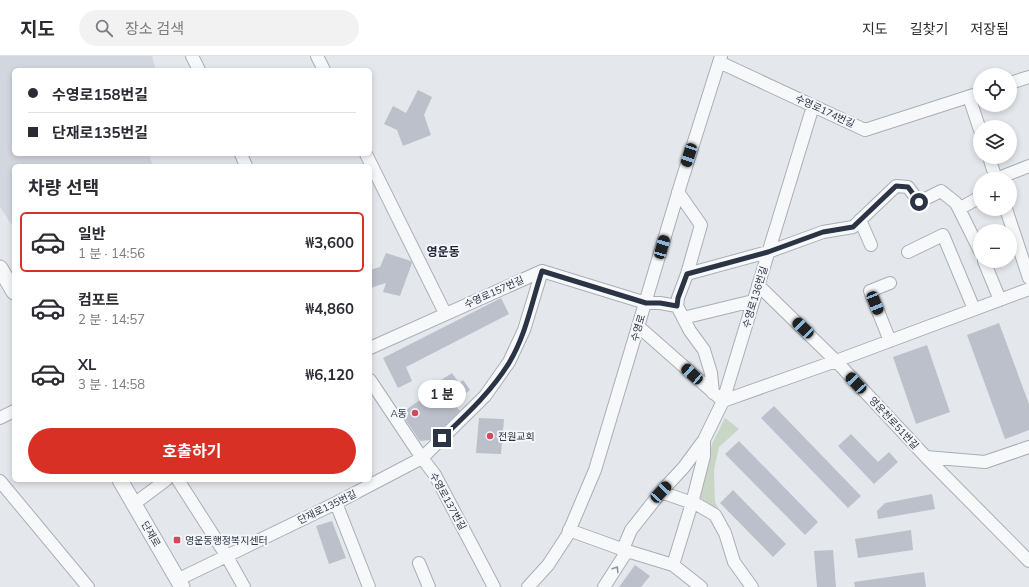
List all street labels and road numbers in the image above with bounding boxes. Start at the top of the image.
street label: 수영로174번길 [793,92,857,130]
street label: 수영로136번길 [739,264,771,330]
street label: 수영로157번길 [462,273,526,311]
street label: 수영로 [628,313,648,343]
street label: 영운천로51번길 [866,394,922,452]
street label: 수영로137번길 [427,470,469,532]
street label: 단재로135번길 [295,487,359,527]
street label: 단재로 [138,519,164,549]

